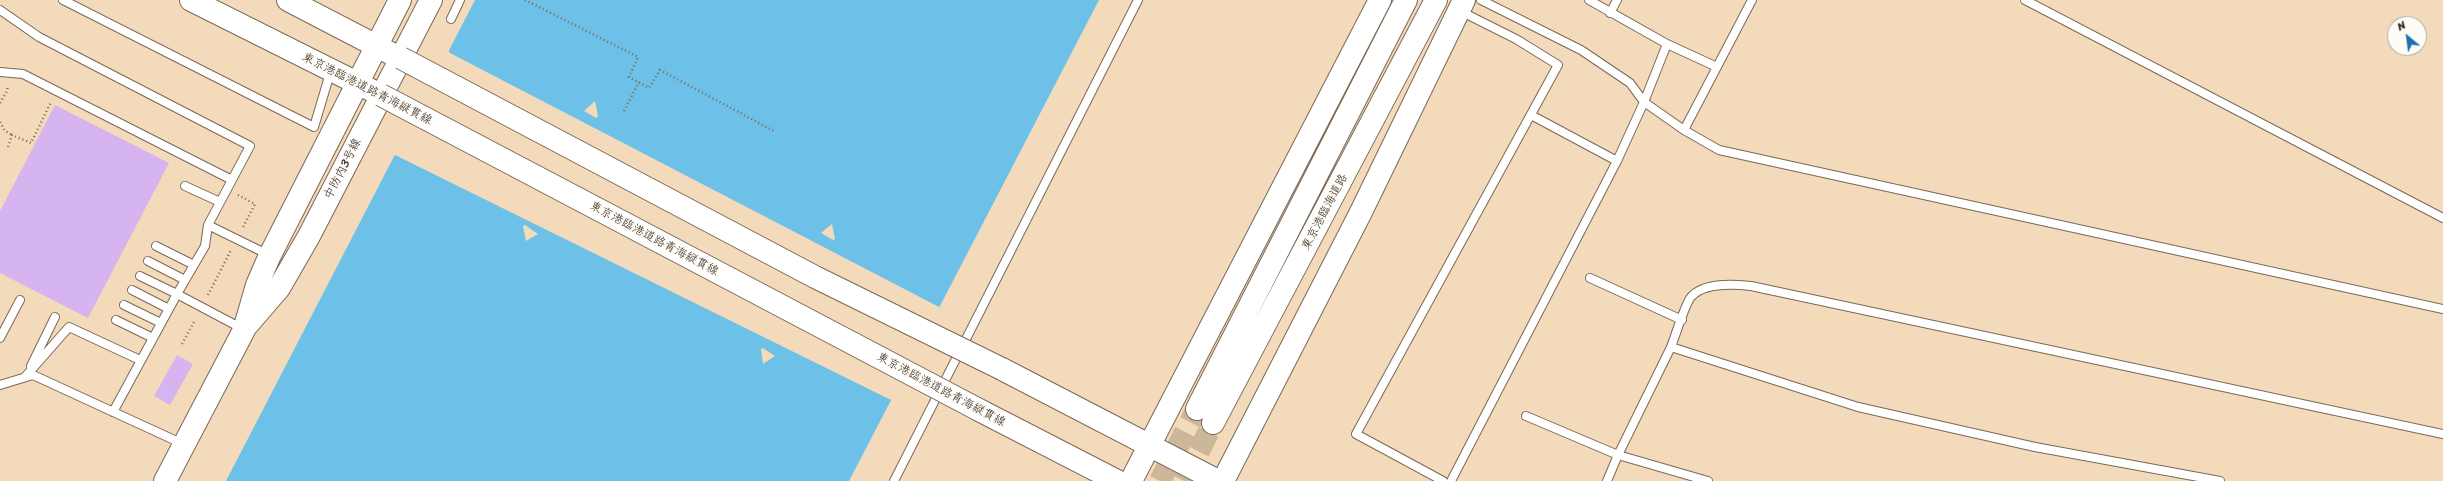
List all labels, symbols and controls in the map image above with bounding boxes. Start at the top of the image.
north arrow [2387,16,2427,56]
text: N [2393,16,2409,36]
street label: 東京港臨港道路青海縦貫線 [300,50,434,128]
street label: 中防内3号線 [321,136,365,202]
street label: 東京港臨海道路 [1299,172,1351,252]
street label: 東京港臨港道路青海縦貫線 [587,199,721,279]
street label: 東京港臨港道路青海縦貫線 [874,350,1008,430]

